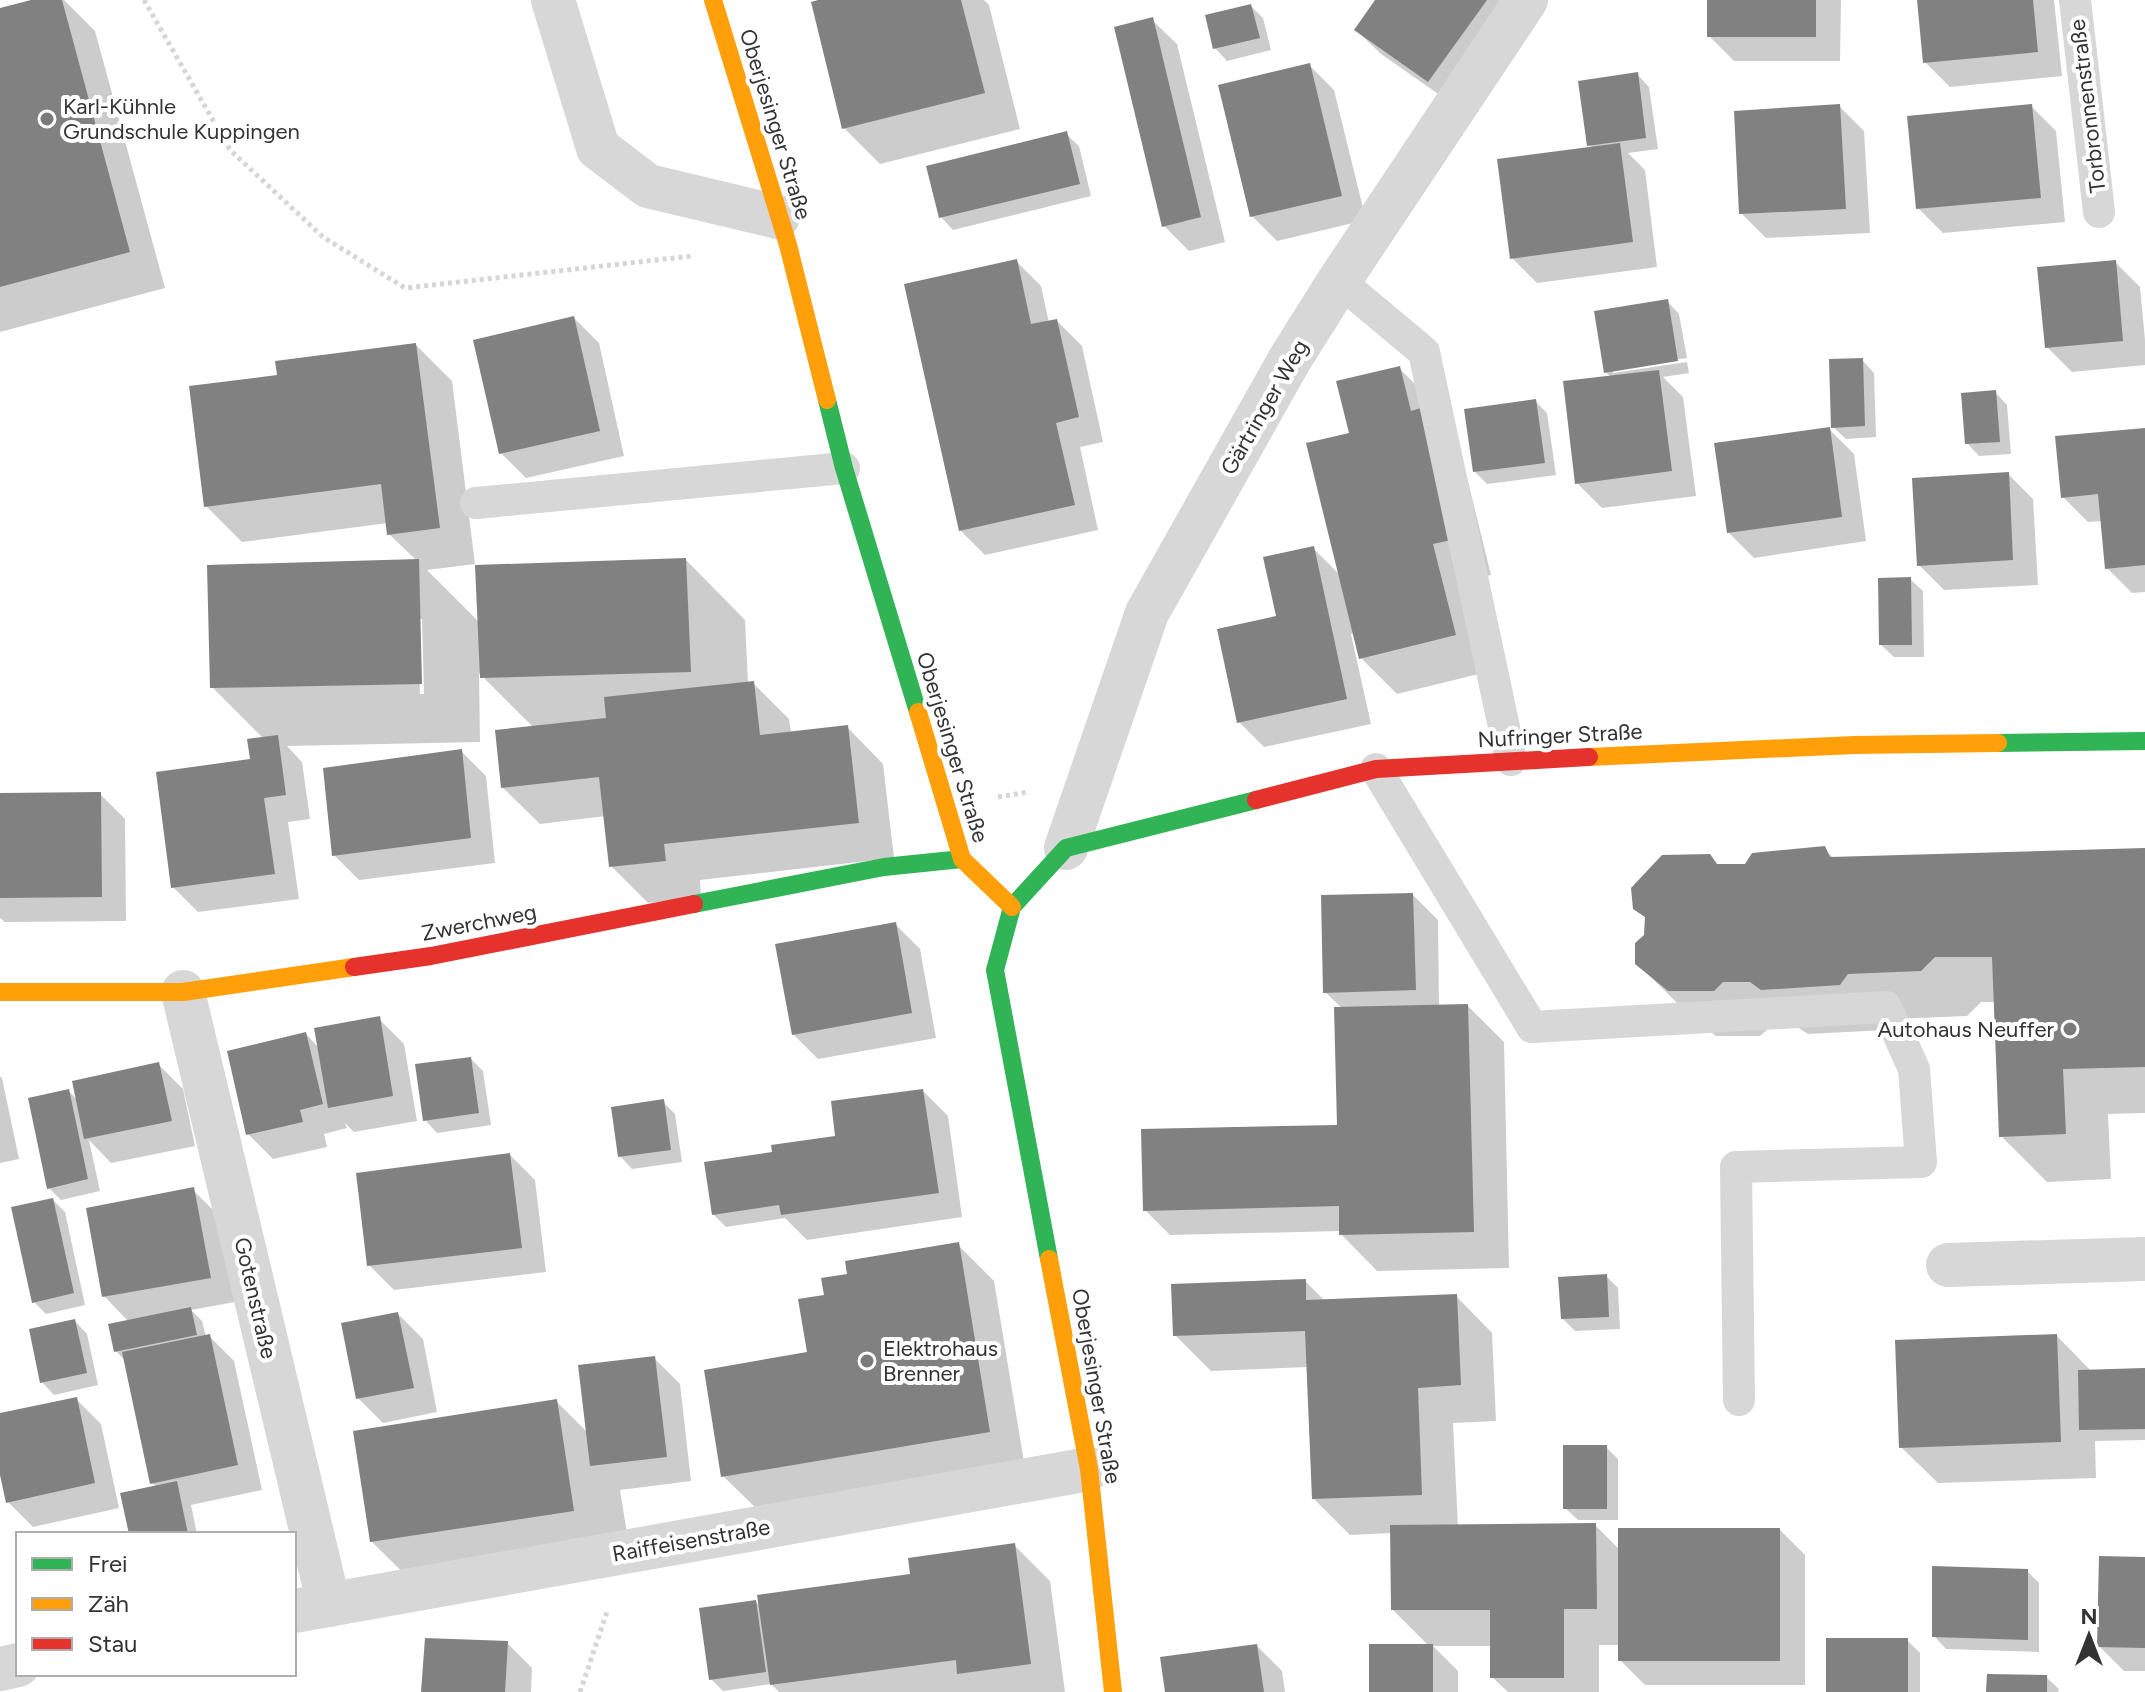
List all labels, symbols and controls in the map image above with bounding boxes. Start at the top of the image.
street label: Torbronnenstraße [2063,18,2112,194]
street label: Oberjesinger Straße [734,26,817,223]
place label: Karl-Kühnle Grundschule Kuppingen [63,93,300,145]
marker: Karl-Kühnle Grundschule Kuppingen [38,110,56,128]
street label: Gärtringer Weg [1215,335,1314,480]
street label: Oberjesinger Straße [911,649,994,846]
street label: Nufringer Straße [1477,718,1643,753]
street label: Zwerchweg [419,898,539,947]
place label: Autohaus Neuffer [1877,1016,2055,1043]
marker: Autohaus Neuffer [2061,1020,2079,1038]
street label: Gotenstraße [228,1235,283,1361]
street label: Oberjesinger Straße [1066,1286,1127,1486]
place label: Elektrohaus Brenner [883,1335,998,1387]
marker: Elektrohaus Brenner [858,1352,876,1370]
street label: Raiffeisenstraße [610,1513,772,1568]
legend [16,1532,296,1676]
text: Frei [88,1549,128,1578]
text: Zäh [88,1589,129,1618]
north arrow [2049,1596,2129,1676]
text: N [2080,1603,2098,1630]
text: Stau [88,1629,137,1658]

